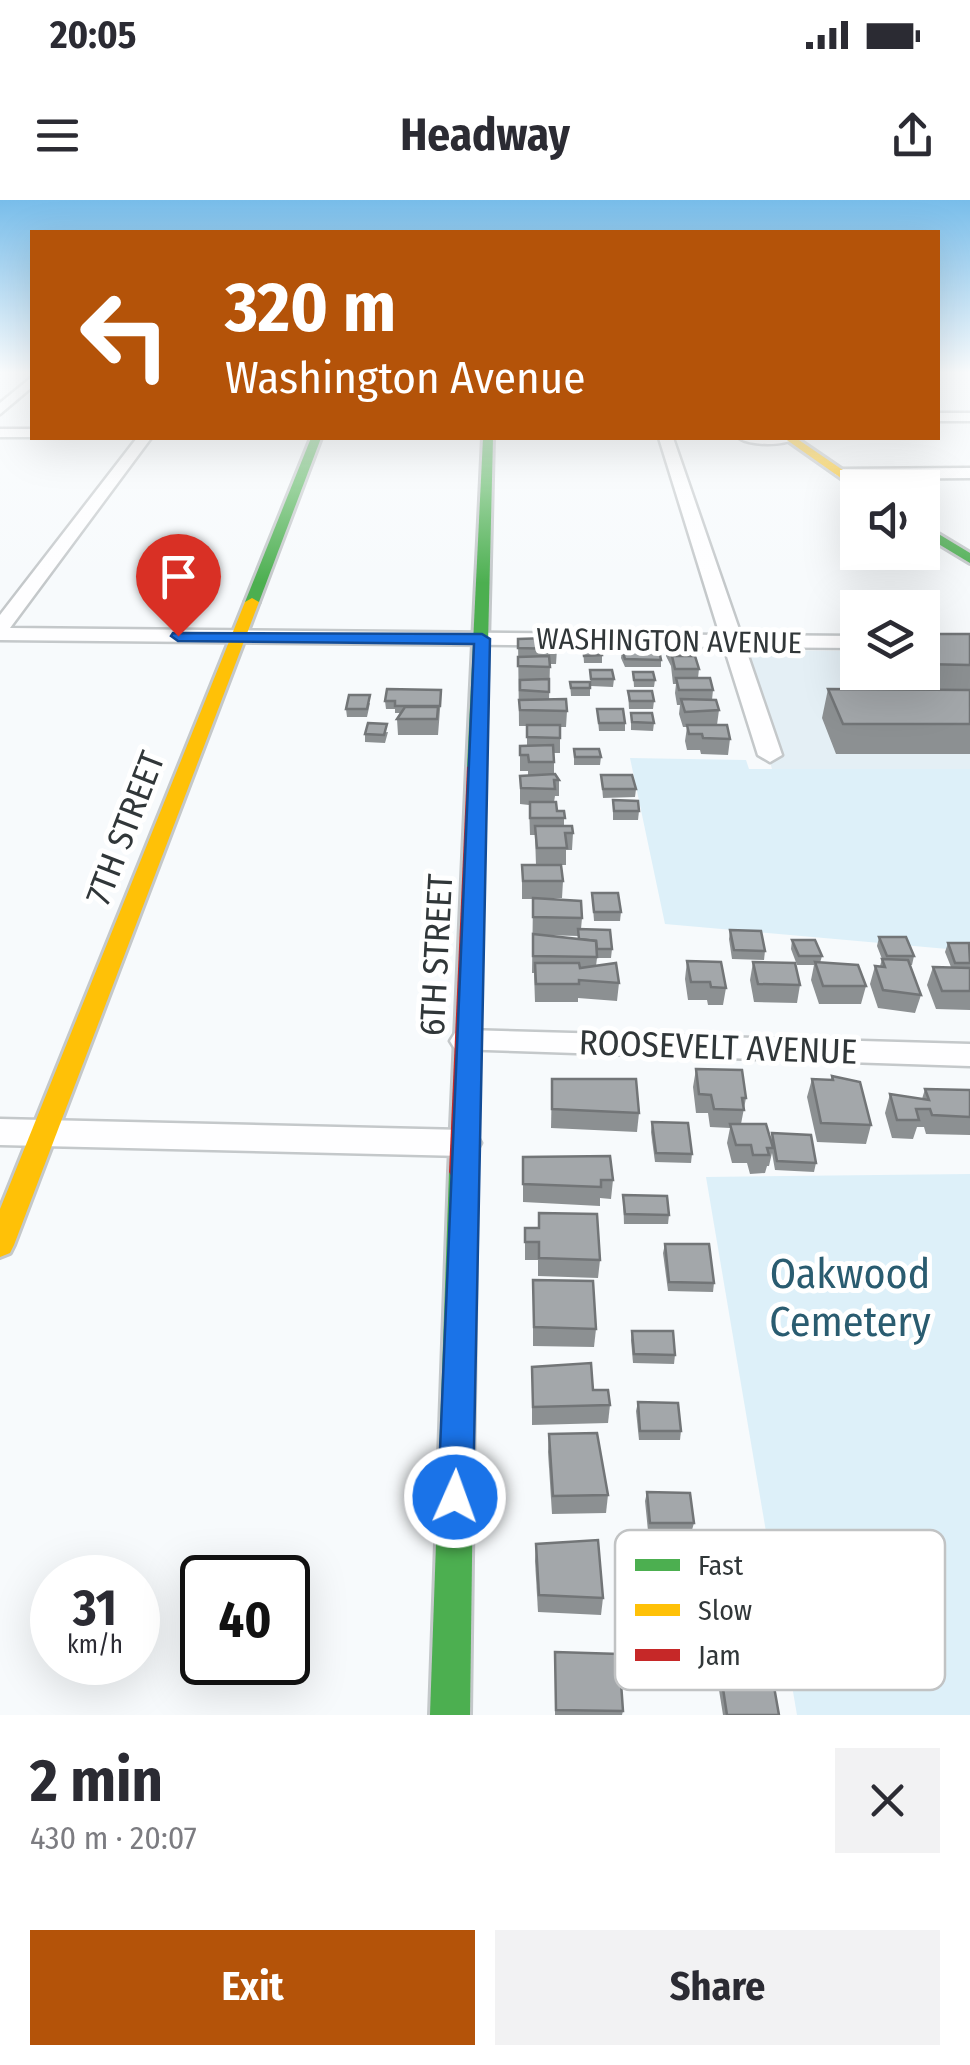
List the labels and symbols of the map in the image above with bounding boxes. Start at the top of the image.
pin [136,534,221,637]
street label: WASHINGTON AVENUE [536,621,802,661]
street label: 7TH STREET [77,745,174,911]
street label: 6TH STREET [411,872,461,1037]
street label: ROOSEVELT AVENUE [578,1021,858,1073]
park label: Oakwood Cemetery [769,1249,931,1347]
position arrow [403,1445,507,1549]
legend [615,1530,945,1690]
text: Fast [698,1549,744,1582]
speed limit sign: 40 [180,1555,310,1685]
text: Slow [698,1594,752,1627]
text: Jam [698,1639,741,1672]

